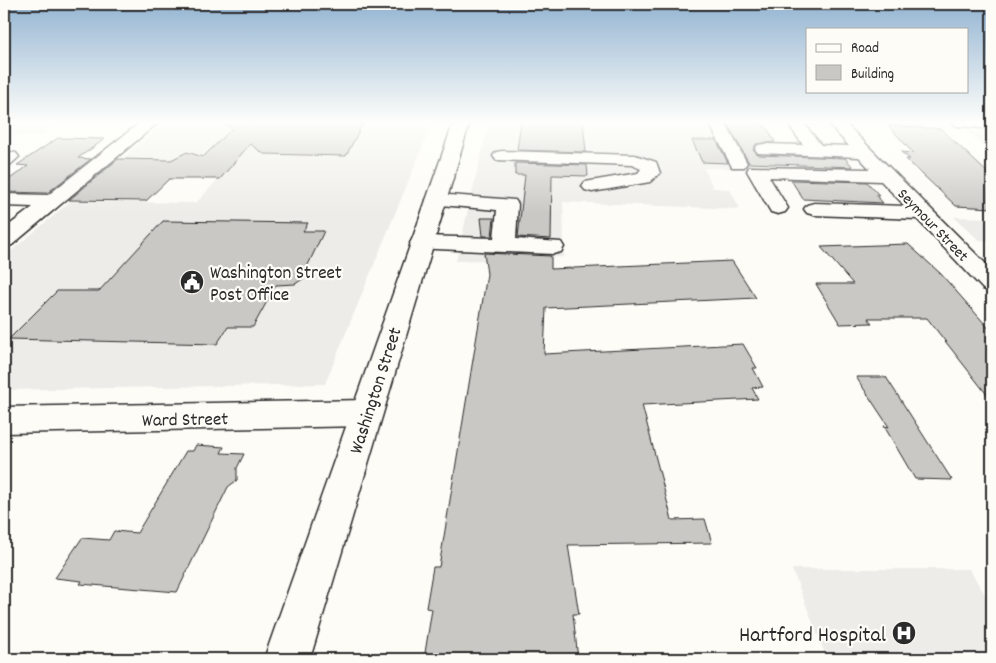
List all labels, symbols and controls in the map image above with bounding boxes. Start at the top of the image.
legend [806,28,968,92]
text: Road [851,38,879,60]
text: Building [851,64,894,86]
street label: Seymour Street [891,184,973,268]
place label: Washington Street Post Office [210,261,342,310]
public building icon: Washington Street Post Office [179,269,205,295]
street label: Washington Street [344,324,411,458]
street label: Ward Street [142,407,228,436]
hospital icon: Hartford Hospital [891,620,917,646]
place label: Hartford Hospital [739,621,886,652]

